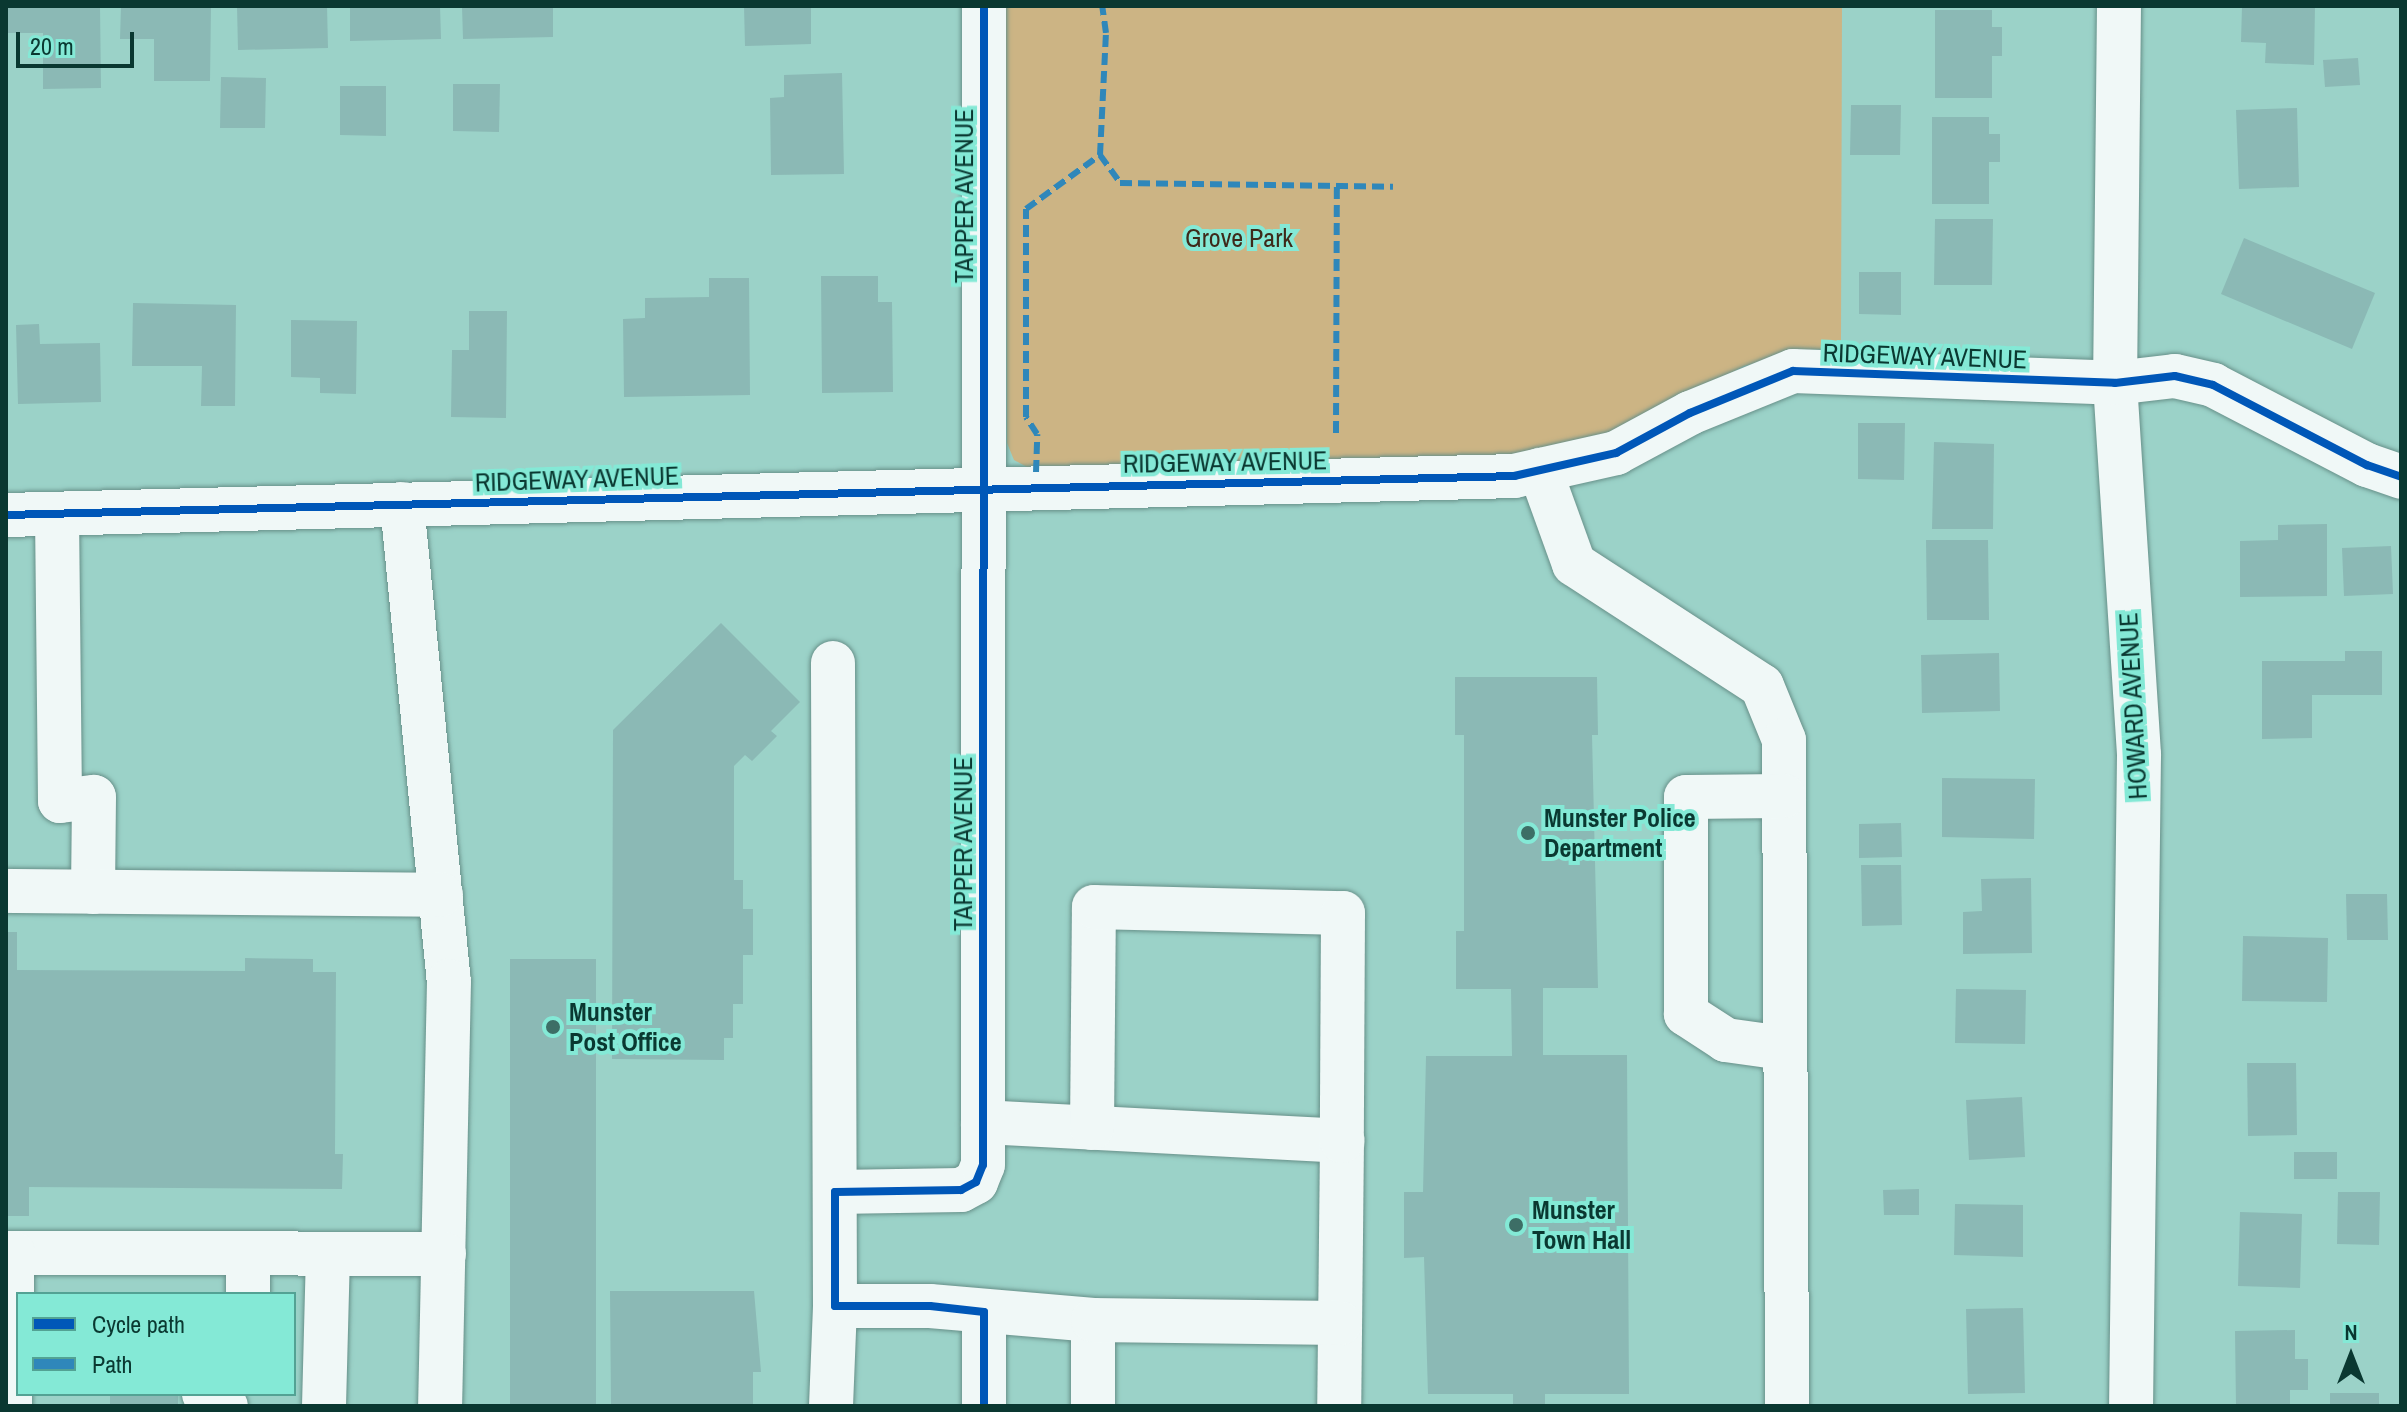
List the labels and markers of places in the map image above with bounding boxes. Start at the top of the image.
place label: Munster Police Department [1544,802,1696,864]
marker: Munster Police Department [1519,824,1537,842]
place label: Munster Post Office [569,996,682,1058]
marker: Munster Post Office [544,1018,562,1036]
place label: Munster Town Hall [1532,1194,1631,1256]
marker: Munster Town Hall [1507,1216,1525,1234]

